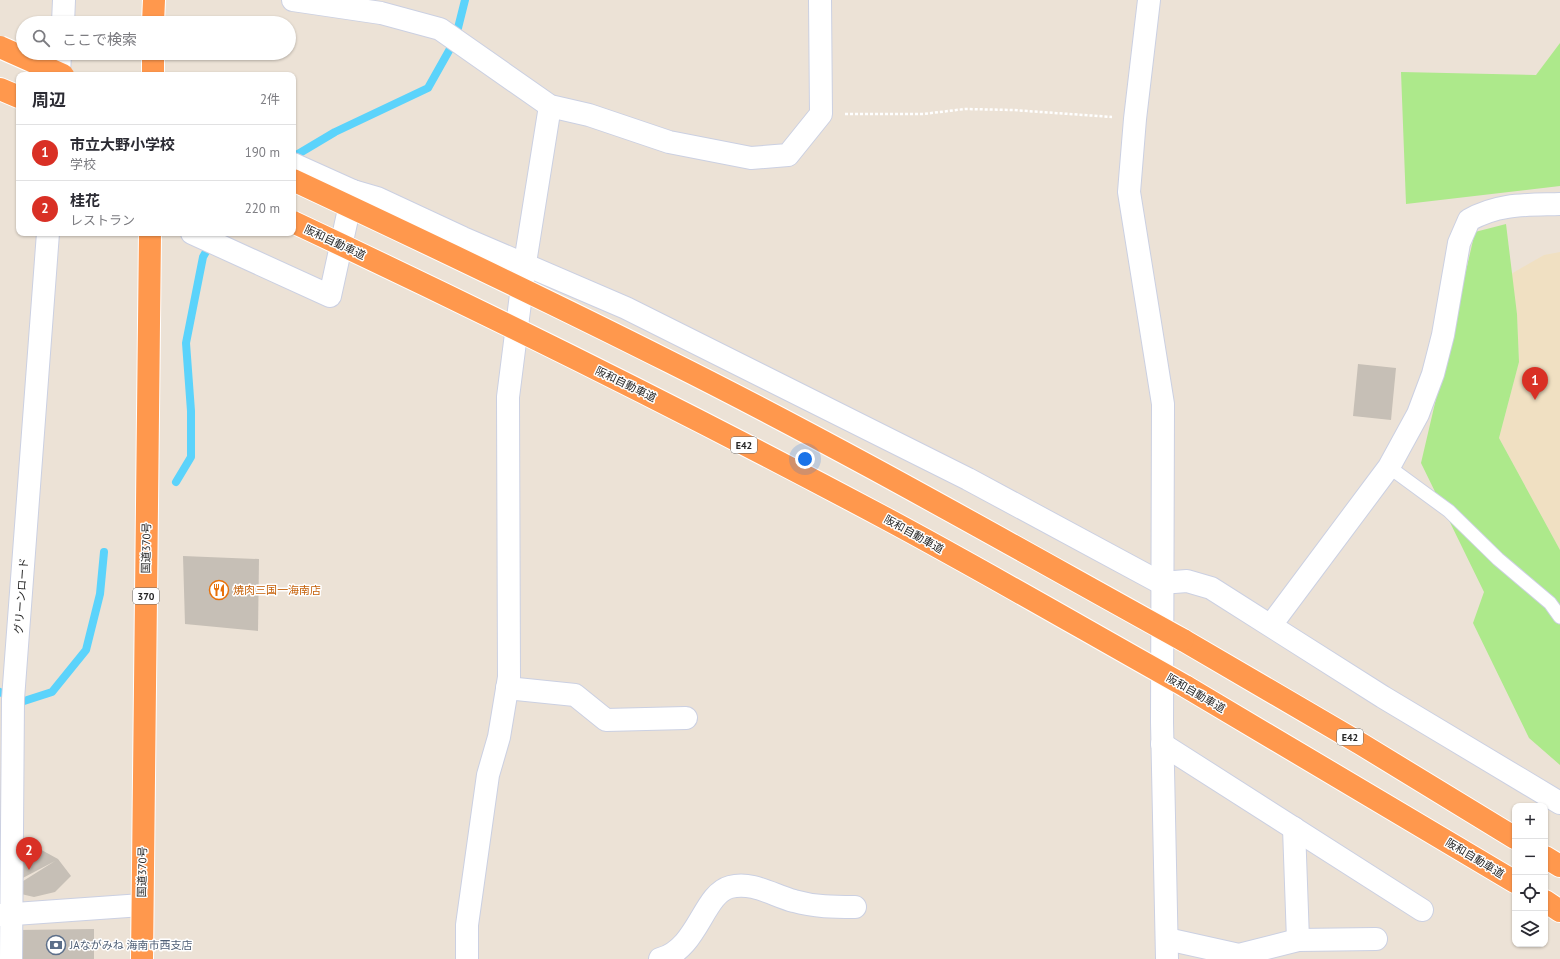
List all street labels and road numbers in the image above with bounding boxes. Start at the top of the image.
street label: 阪和自動車道 [302,222,368,262]
street label: 阪和自動車道 [593,363,659,405]
road number: E42 [731,437,757,453]
street label: 阪和自動車道 [882,512,946,556]
street label: 国道370号 [139,522,153,574]
street label: グリーンロード [11,557,31,635]
road number: 370 [133,588,159,604]
street label: 阪和自動車道 [1164,670,1228,716]
road number: E42 [1337,729,1363,745]
street label: 阪和自動車道 [1443,835,1507,881]
street label: 国道370号 [135,846,149,898]

